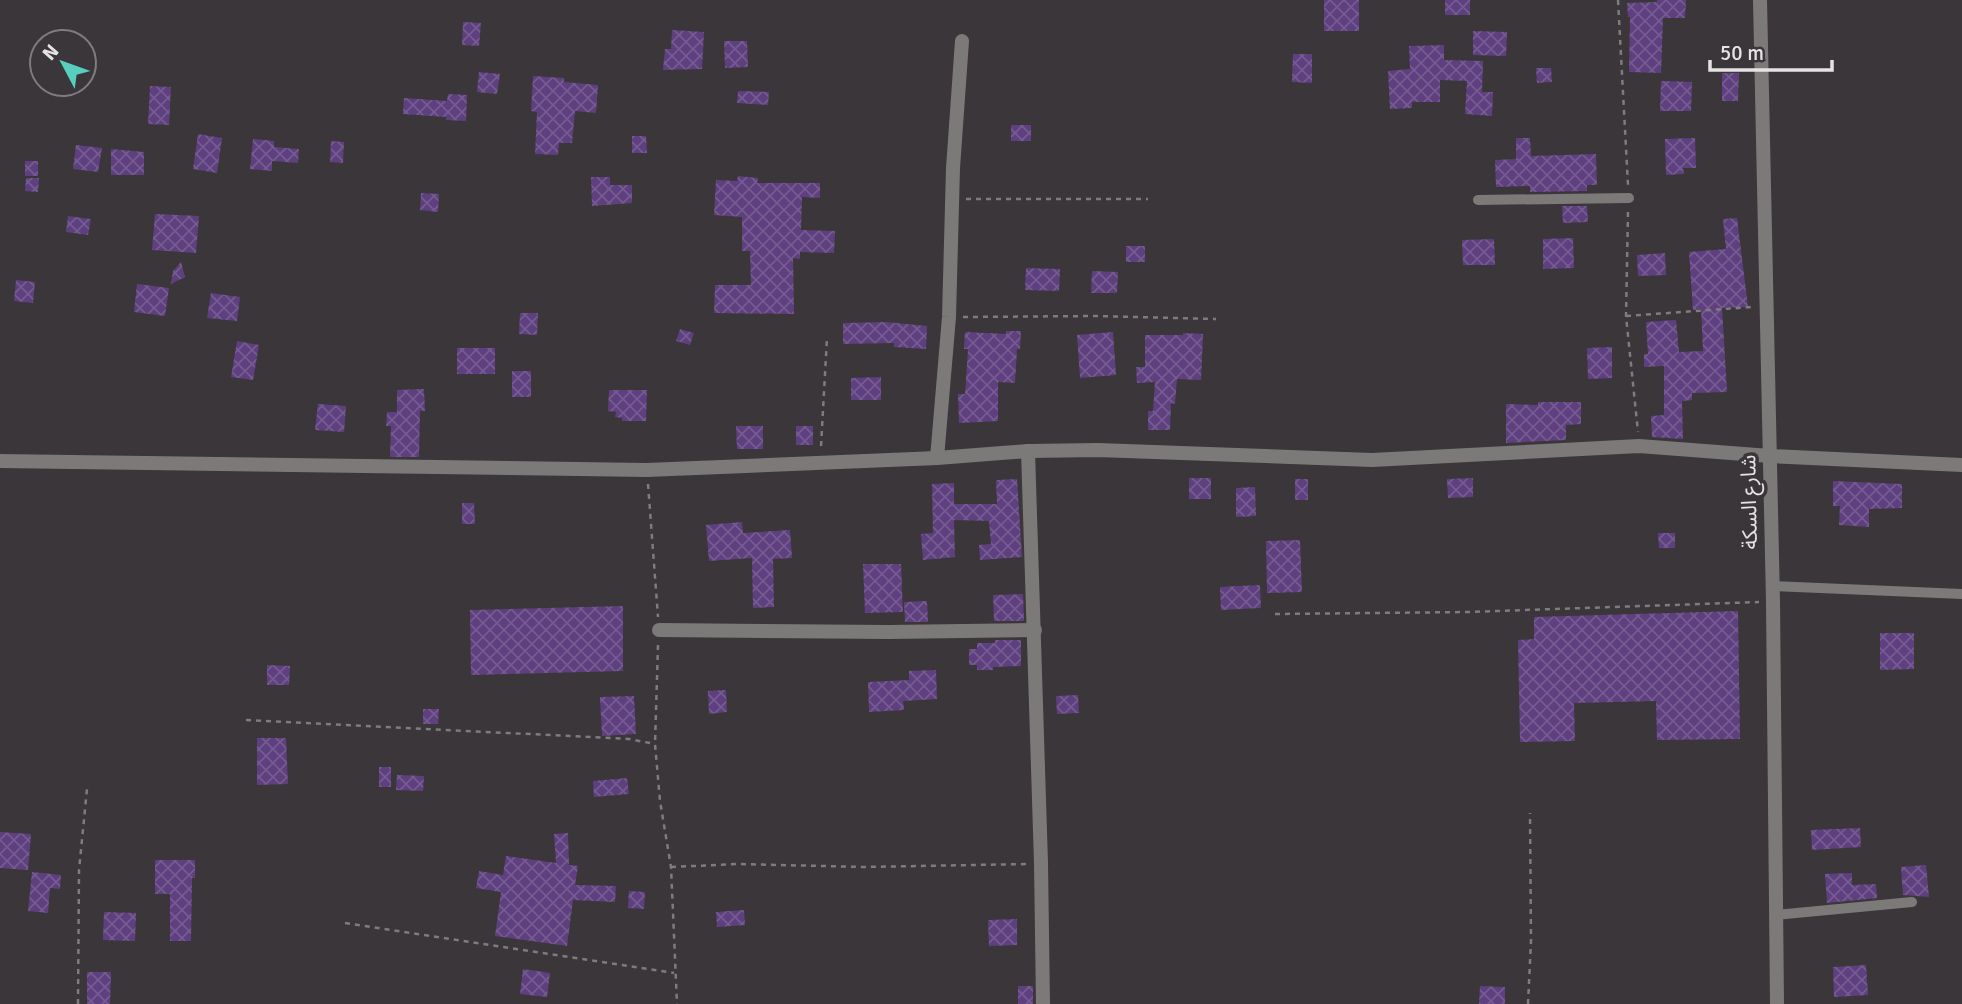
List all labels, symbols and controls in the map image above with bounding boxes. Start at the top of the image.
north arrow [28,28,98,98]
scale bar [1710,28,1832,72]
text: N [38,40,64,65]
text: 50 m [1720,40,1764,66]
street label: شارع السكة [1735,454,1765,550]

